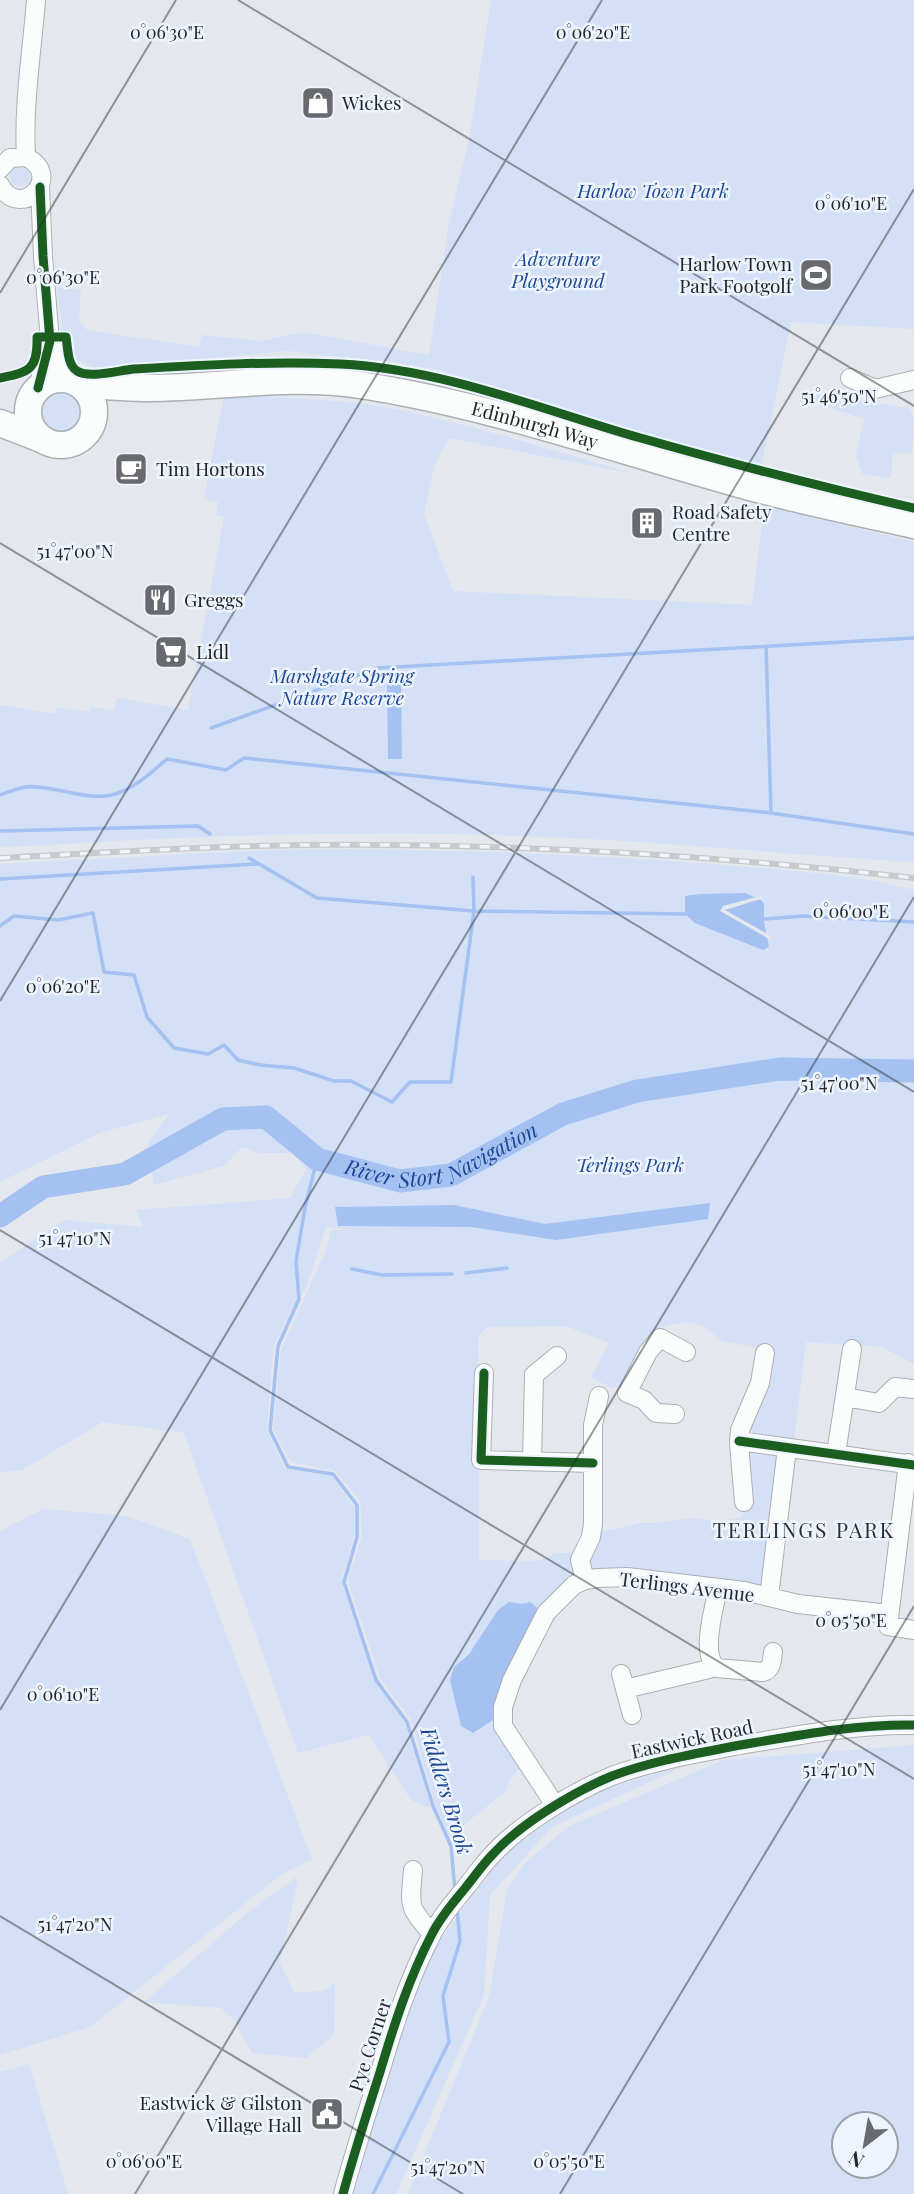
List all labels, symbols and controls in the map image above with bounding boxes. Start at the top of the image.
text: 0°06'30"E [130,20,204,44]
text: 0°06'20"E [556,20,630,44]
shop icon: Wickes [299,84,337,122]
place label: Wickes [341,89,402,115]
park label: Harlow Town Park [576,177,729,203]
text: 0°06'10"E [815,191,887,215]
park label: Adventure Playground [510,245,605,293]
place label: Harlow Town Park Footgolf [679,250,794,298]
sports icon: Harlow Town Park Footgolf [797,256,835,294]
text: 0°06'30"E [26,265,100,289]
text: 51°46'50"N [801,384,877,408]
street label: Edinburgh Way [469,394,602,454]
cafe icon: Tim Hortons [112,450,150,488]
place label: Tim Hortons [156,455,265,481]
place label: Road Safety Centre [672,498,772,546]
building icon: Road Safety Centre [628,504,666,542]
text: 51°47'00"N [37,539,114,563]
restaurant icon: Greggs [141,581,179,619]
place label: Greggs [184,586,244,612]
supermarket icon: Lidl [152,633,190,671]
place label: Lidl [196,638,230,664]
park label: Marshgate Spring Nature Reserve [269,662,415,710]
text: 0°06'00"E [813,899,889,923]
text: 0°06'20"E [26,974,100,998]
text: 51°47'00"N [801,1071,878,1095]
water label: River Stort Navigation [341,1115,542,1193]
park label: Terlings Park [576,1151,684,1177]
text: 51°47'10"N [39,1226,112,1250]
district label: TERLINGS PARK [713,1515,895,1543]
street label: Terlings Avenue [618,1565,756,1607]
text: 0°05'50"E [815,1608,887,1632]
text: 0°06'10"E [27,1682,99,1706]
street label: Eastwick Road [629,1712,755,1764]
water label: Fiddlers Brook [415,1723,481,1857]
text: 51°47'10"N [803,1757,876,1781]
text: 51°47'20"N [38,1912,113,1936]
street label: Pye Corner [342,1994,396,2094]
place label: Eastwick & Gilston Village Hall [139,2089,303,2137]
public building icon: Eastwick & Gilston Village Hall [308,2095,346,2133]
north arrow [830,2110,900,2180]
text: N [843,2146,868,2175]
text: 0°06'00"E [106,2149,182,2173]
text: 0°05'50"E [533,2149,605,2173]
text: 51°47'20"N [411,2155,486,2179]

